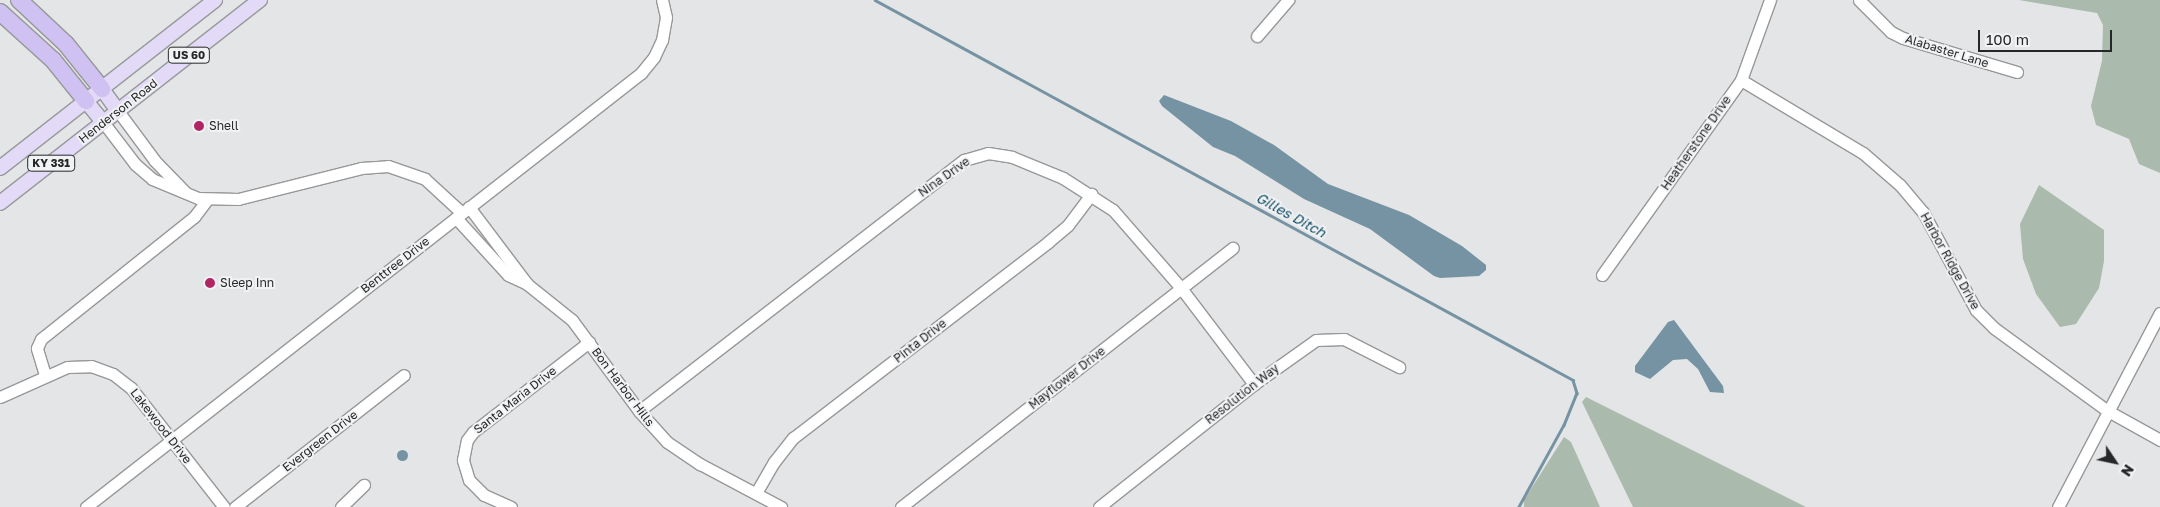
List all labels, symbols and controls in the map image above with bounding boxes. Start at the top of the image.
scale bar [1980,20,2114,52]
text: 100 m [1986,30,2029,48]
street label: Alabaster Lane [1904,31,1990,71]
road number: US 60 [168,46,210,64]
street label: Henderson Road [76,76,160,146]
street label: Heatherstone Drive [1658,93,1734,193]
place label: Shell [209,119,239,133]
marker: Shell [193,120,205,132]
road number: KY 331 [26,154,76,172]
street label: Nina Drive [916,154,972,200]
water label: Gilles Ditch [1253,189,1329,241]
street label: Harbor Ridge Drive [1917,210,1983,312]
street label: Benttree Drive [358,234,432,296]
place label: Sleep Inn [220,276,274,290]
marker: Sleep Inn [204,277,216,289]
street label: Pinta Drive [891,316,949,366]
street label: Mayflower Drive [1026,344,1108,412]
street label: Bon Harbor Hills [589,345,657,429]
street label: Resolution Way [1202,361,1282,427]
street label: Santa Maria Drive [471,363,559,437]
street label: Lakewood Drive [127,386,195,466]
street label: Evergreen Drive [280,407,360,475]
north arrow [2090,437,2140,487]
text: N [2118,461,2138,480]

